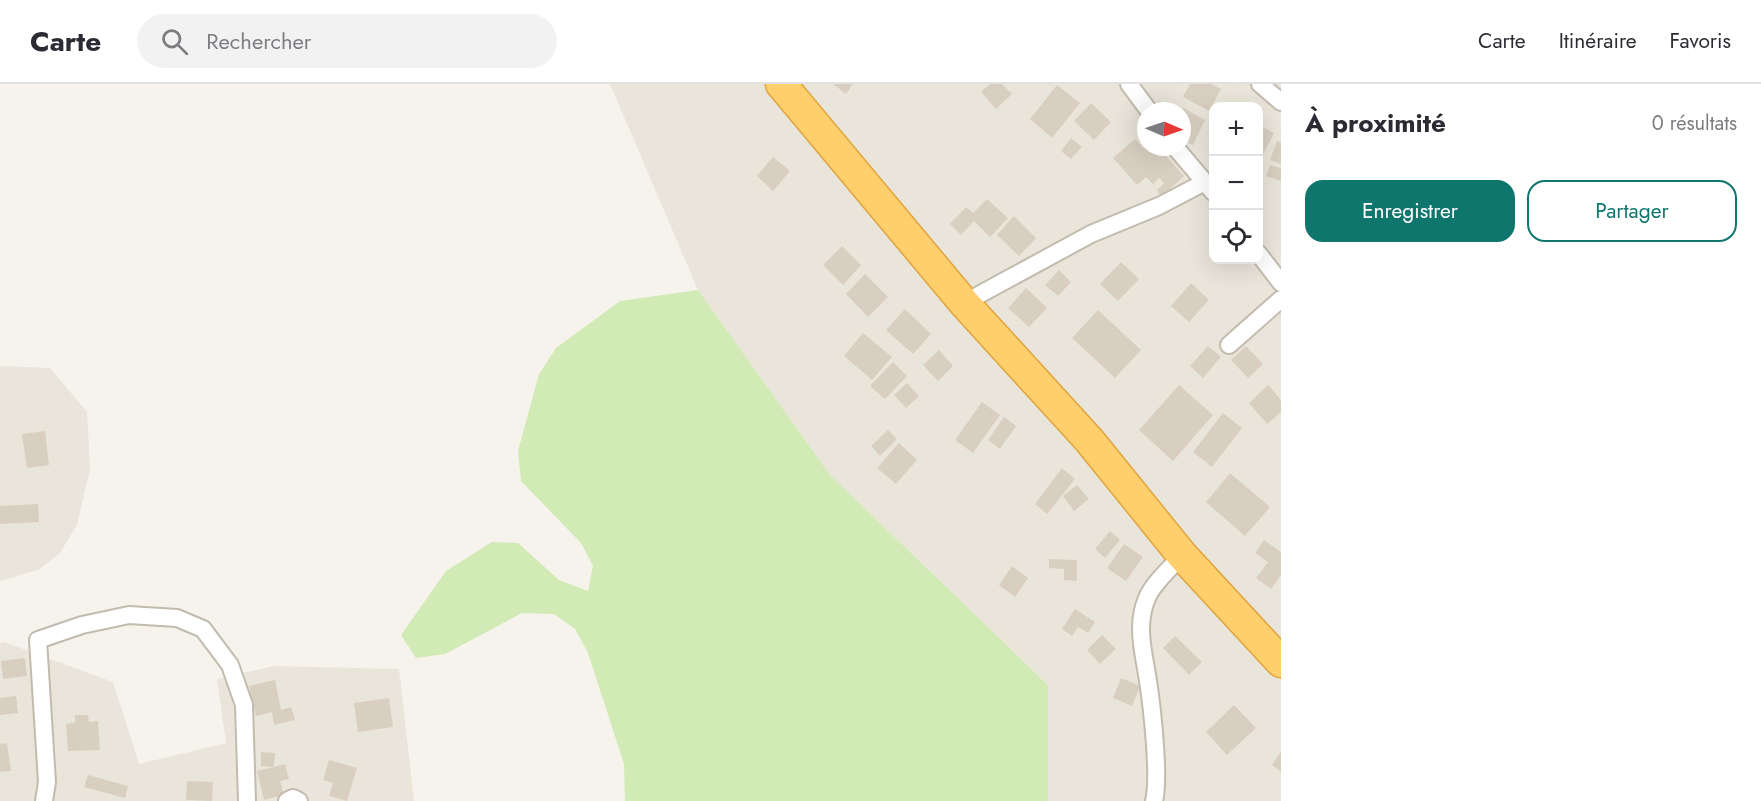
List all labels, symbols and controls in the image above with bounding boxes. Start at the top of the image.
search box [137,14,557,68]
text: Carte [30,21,101,62]
icon: search [158,25,191,58]
text: Rechercher [206,25,311,57]
text: Carte [1478,26,1526,56]
text: Itinéraire [1559,26,1637,56]
text: Favoris [1670,26,1731,56]
north arrow [1137,102,1191,156]
map controls [1209,102,1263,264]
button: + [1209,102,1263,156]
text: À proximité [1305,104,1446,142]
text: 0 résultats [1652,109,1737,138]
button: − [1209,156,1263,210]
button: Enregistrer [1305,180,1515,242]
button: Partager [1527,180,1737,242]
button: locate [1209,210,1263,264]

